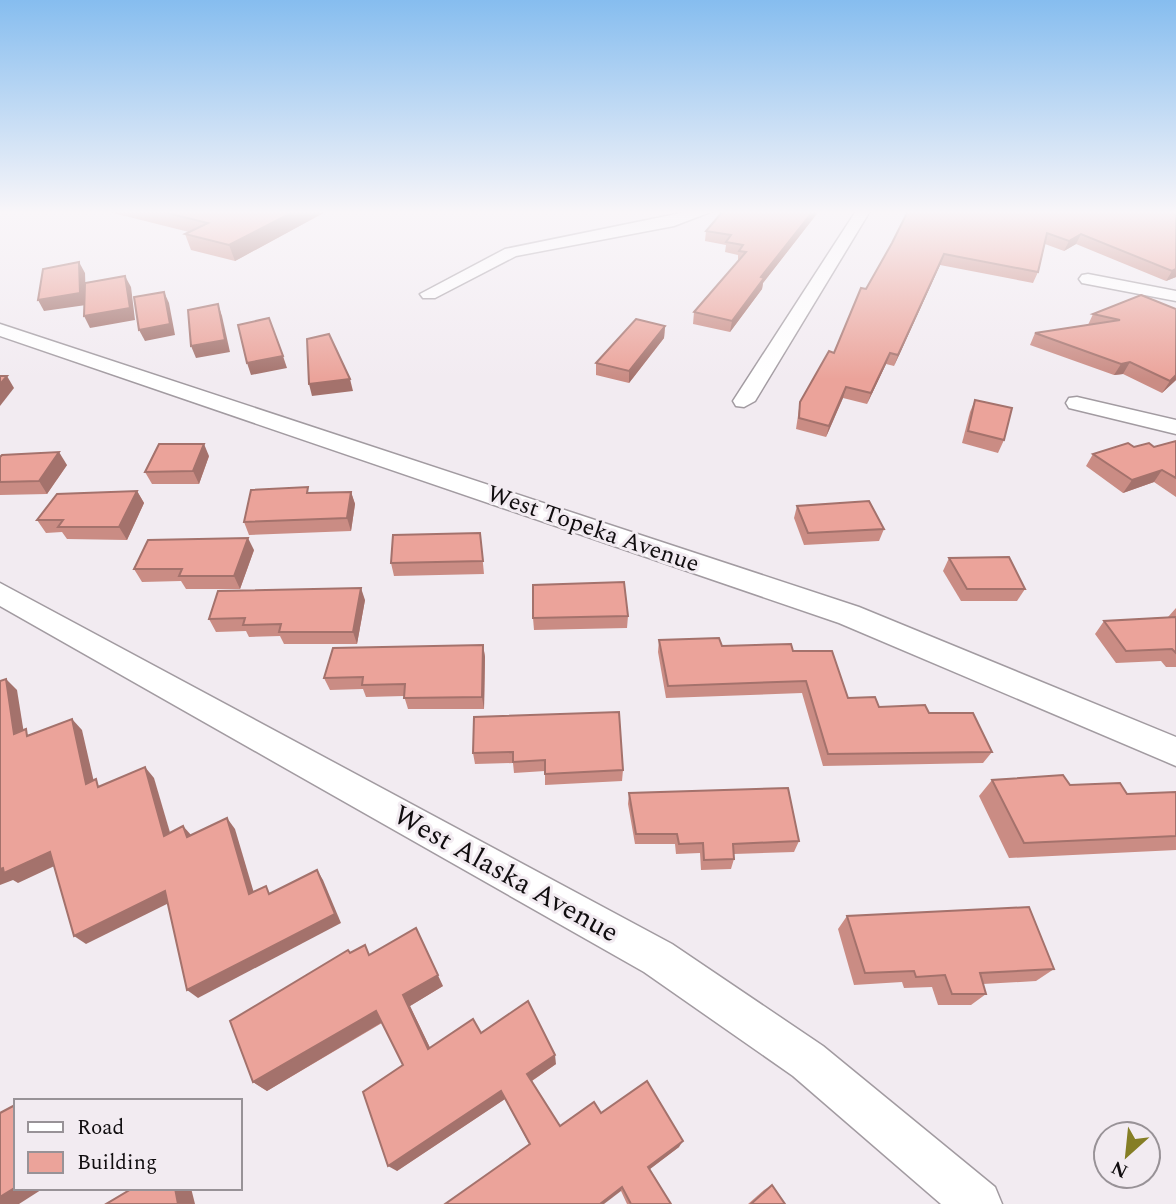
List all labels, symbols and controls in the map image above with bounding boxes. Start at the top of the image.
street label: West Topeka Avenue [482,476,704,582]
street label: West Alaska Avenue [385,794,627,954]
legend [14,1099,242,1190]
text: Road [77,1112,124,1144]
north arrow [1092,1120,1162,1190]
text: Building [77,1147,157,1179]
text: N [1106,1152,1133,1185]

